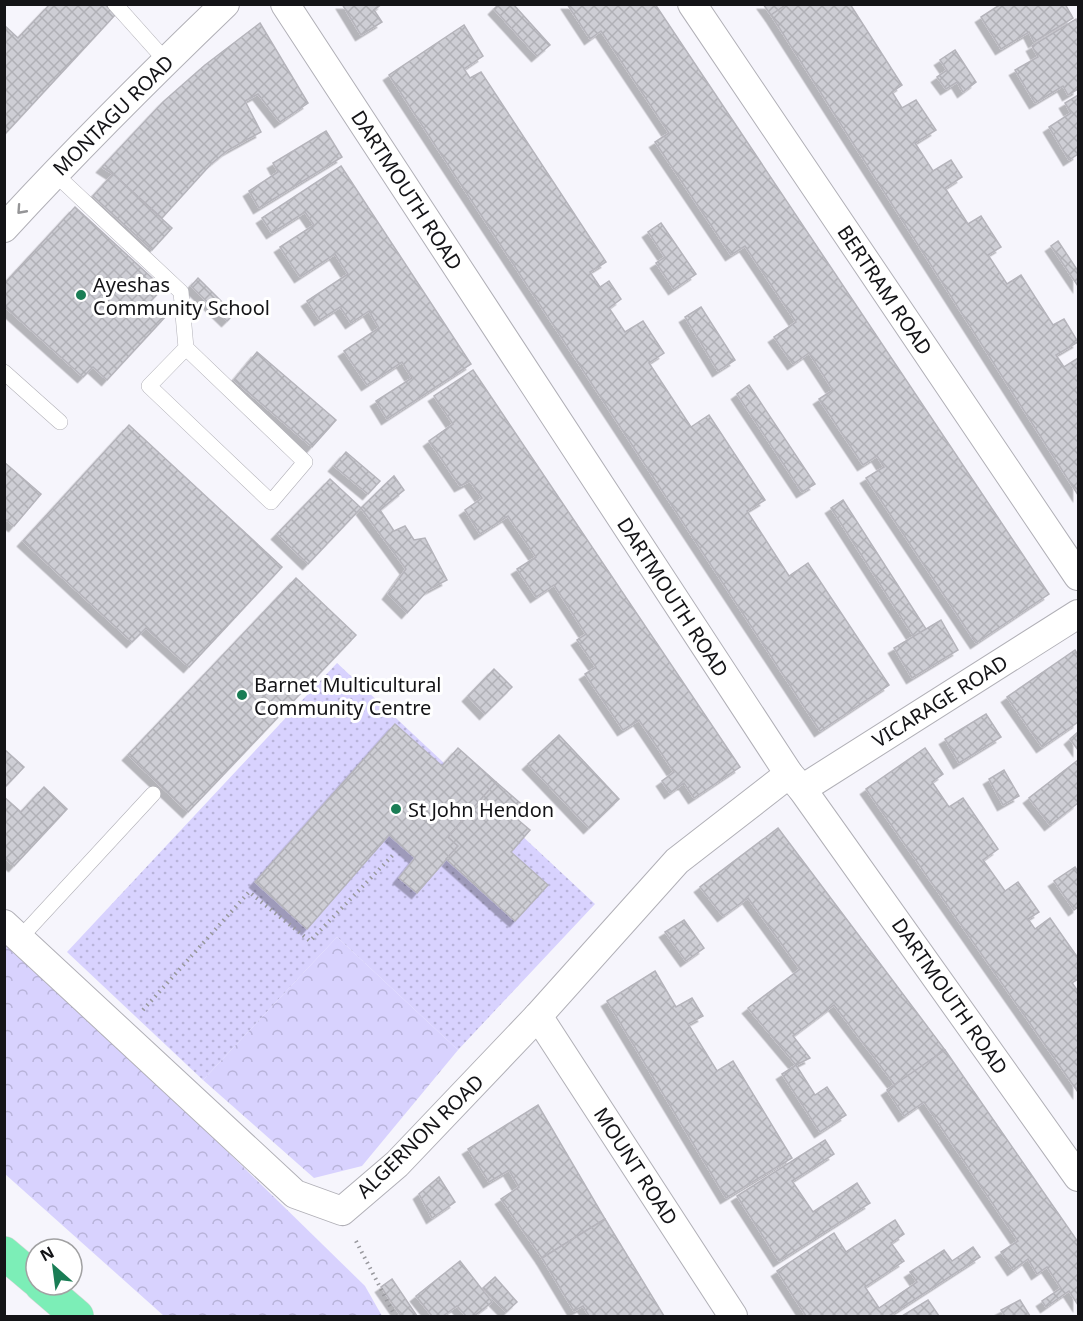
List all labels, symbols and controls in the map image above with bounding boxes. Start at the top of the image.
street label: MONTAGU ROAD [47,49,179,181]
street label: DARTMOUTH ROAD [345,105,469,275]
one-way arrow [17,203,28,214]
street label: BERTRAM ROAD [832,220,938,360]
place label: Ayeshas Community School [93,271,270,321]
marker: Ayeshas Community School [74,288,88,302]
street label: DARTMOUTH ROAD [611,512,735,682]
street label: VICARAGE ROAD [867,648,1013,754]
place label: Barnet Multicultural Community Centre [254,671,442,721]
marker: Barnet Multicultural Community Centre [235,688,249,702]
place label: St John Hendon [408,796,554,823]
marker: St John Hendon [389,802,403,816]
street label: DARTMOUTH ROAD [886,912,1014,1080]
street label: ALGERNON ROAD [350,1068,490,1204]
street label: MOUNT ROAD [588,1102,684,1230]
north arrow [24,1237,84,1297]
text: N [36,1241,58,1267]

